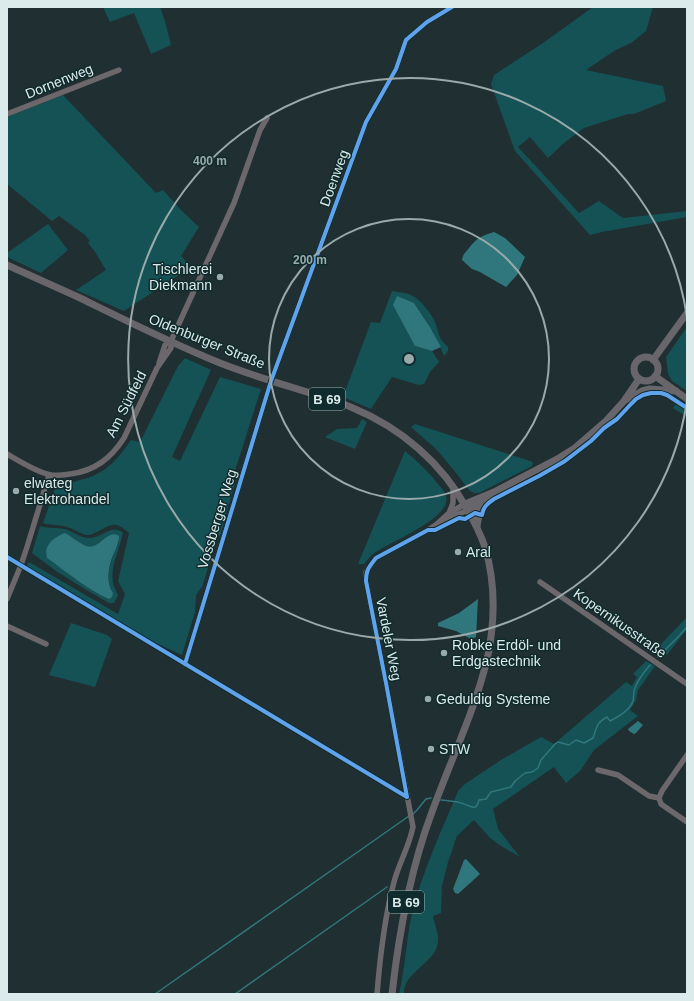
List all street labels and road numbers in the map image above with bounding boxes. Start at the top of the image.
street label: Dornenweg [23,60,95,102]
street label: Doenweg [316,147,352,209]
street label: Oldenburger Straße [147,310,268,372]
street label: Am Südfeld [102,368,150,440]
road number: B 69 [309,388,345,410]
street label: Vossberger Weg [194,467,240,571]
street label: Kopernikusstraße [570,585,670,661]
street label: Vardeler Weg [373,596,405,682]
road number: B 69 [388,891,424,913]

